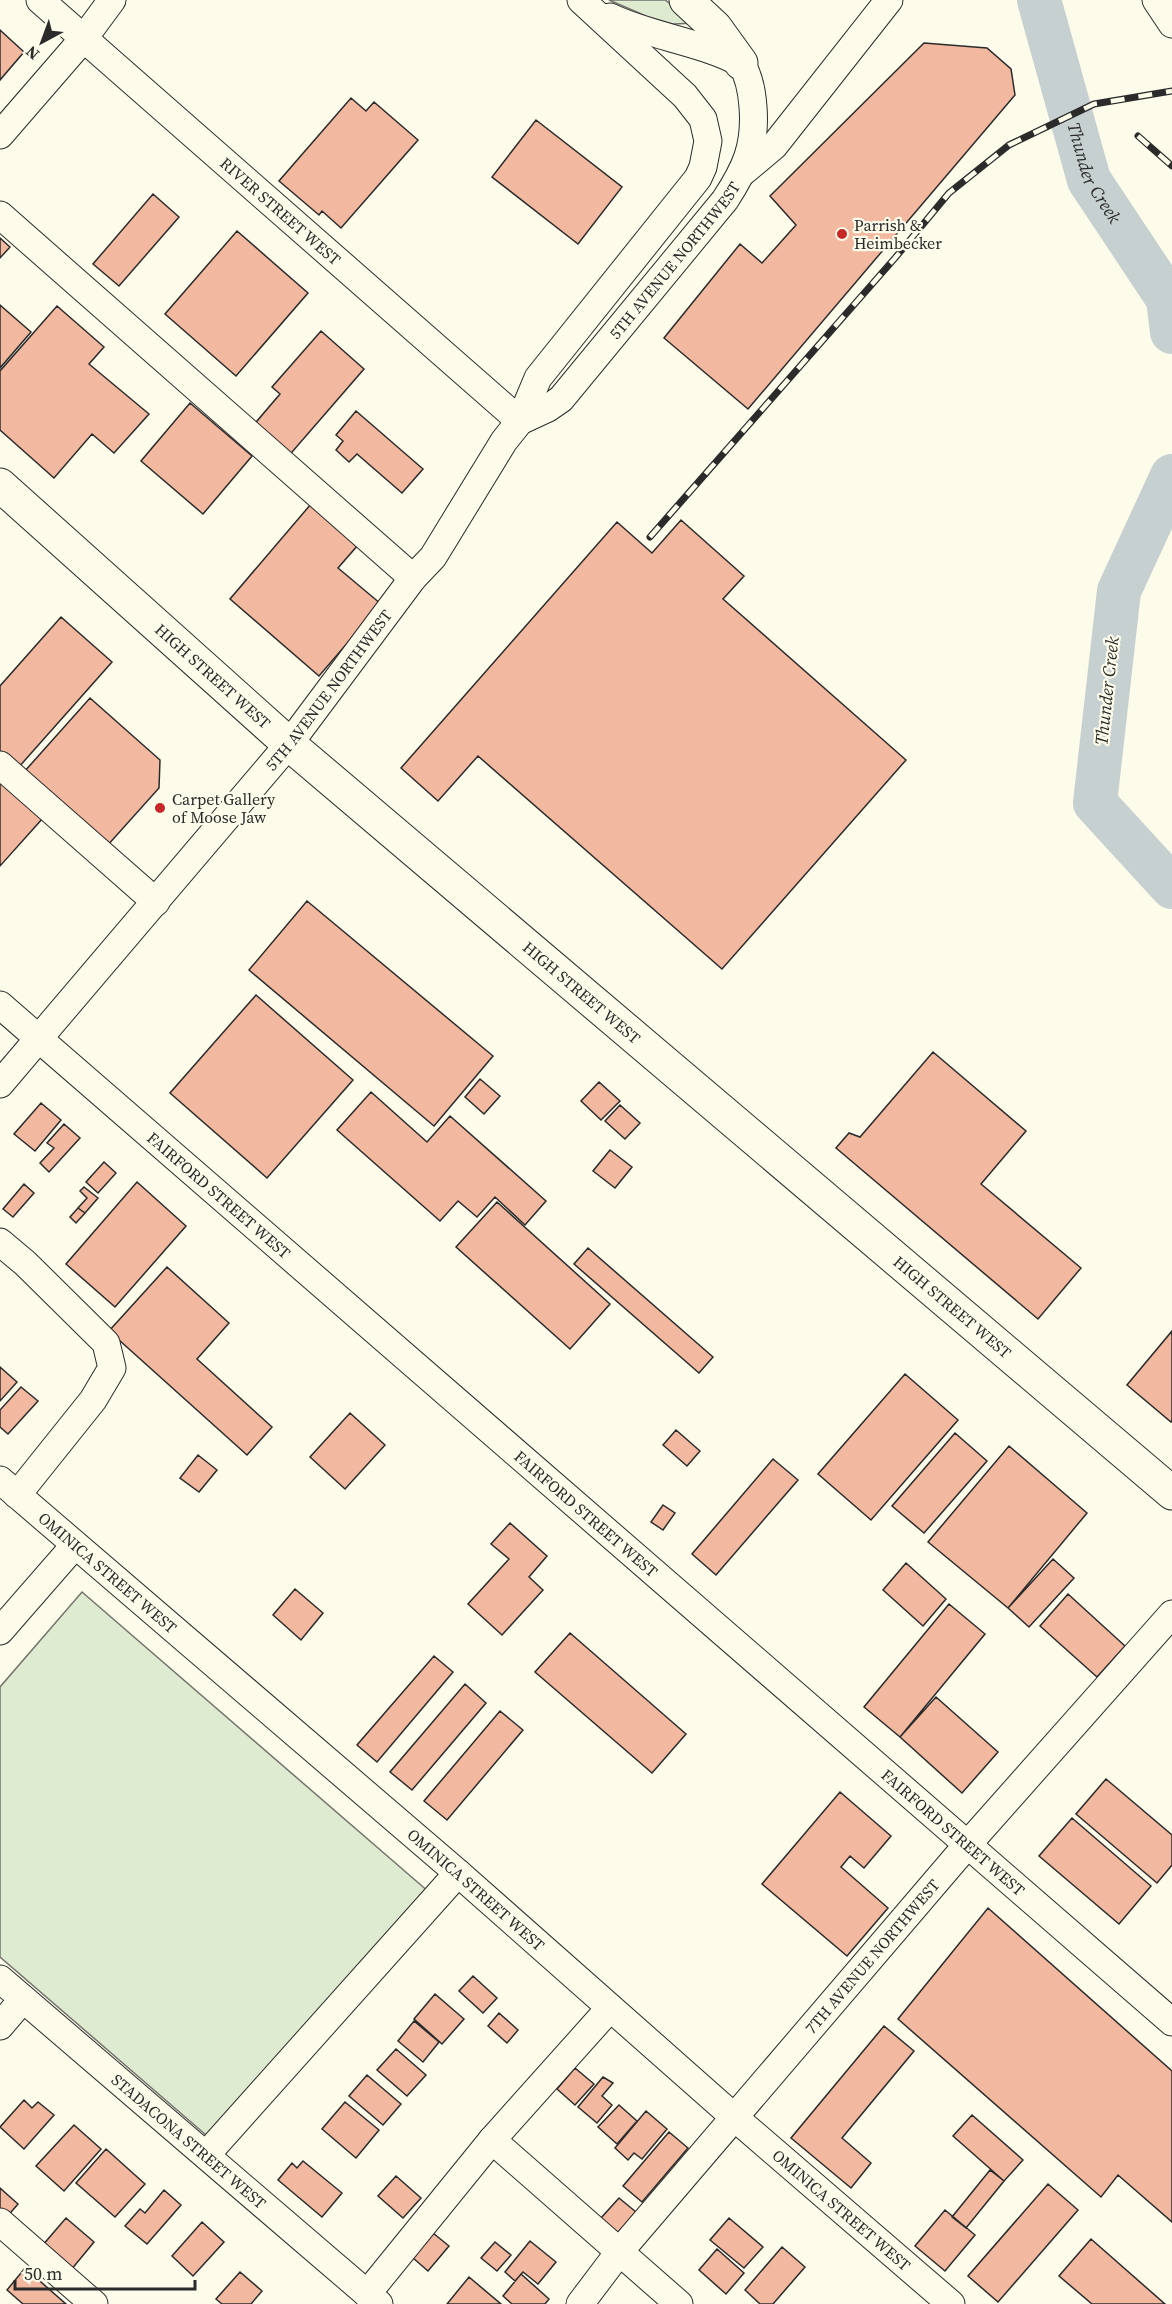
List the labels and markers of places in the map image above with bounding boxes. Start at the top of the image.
place label: Parrish & Heimbecker [854,214,942,254]
marker: Parrish & Heimbecker [835,227,849,241]
place label: Carpet Gallery of Moose Jaw [172,788,276,828]
marker: Carpet Gallery of Moose Jaw [153,801,167,815]

